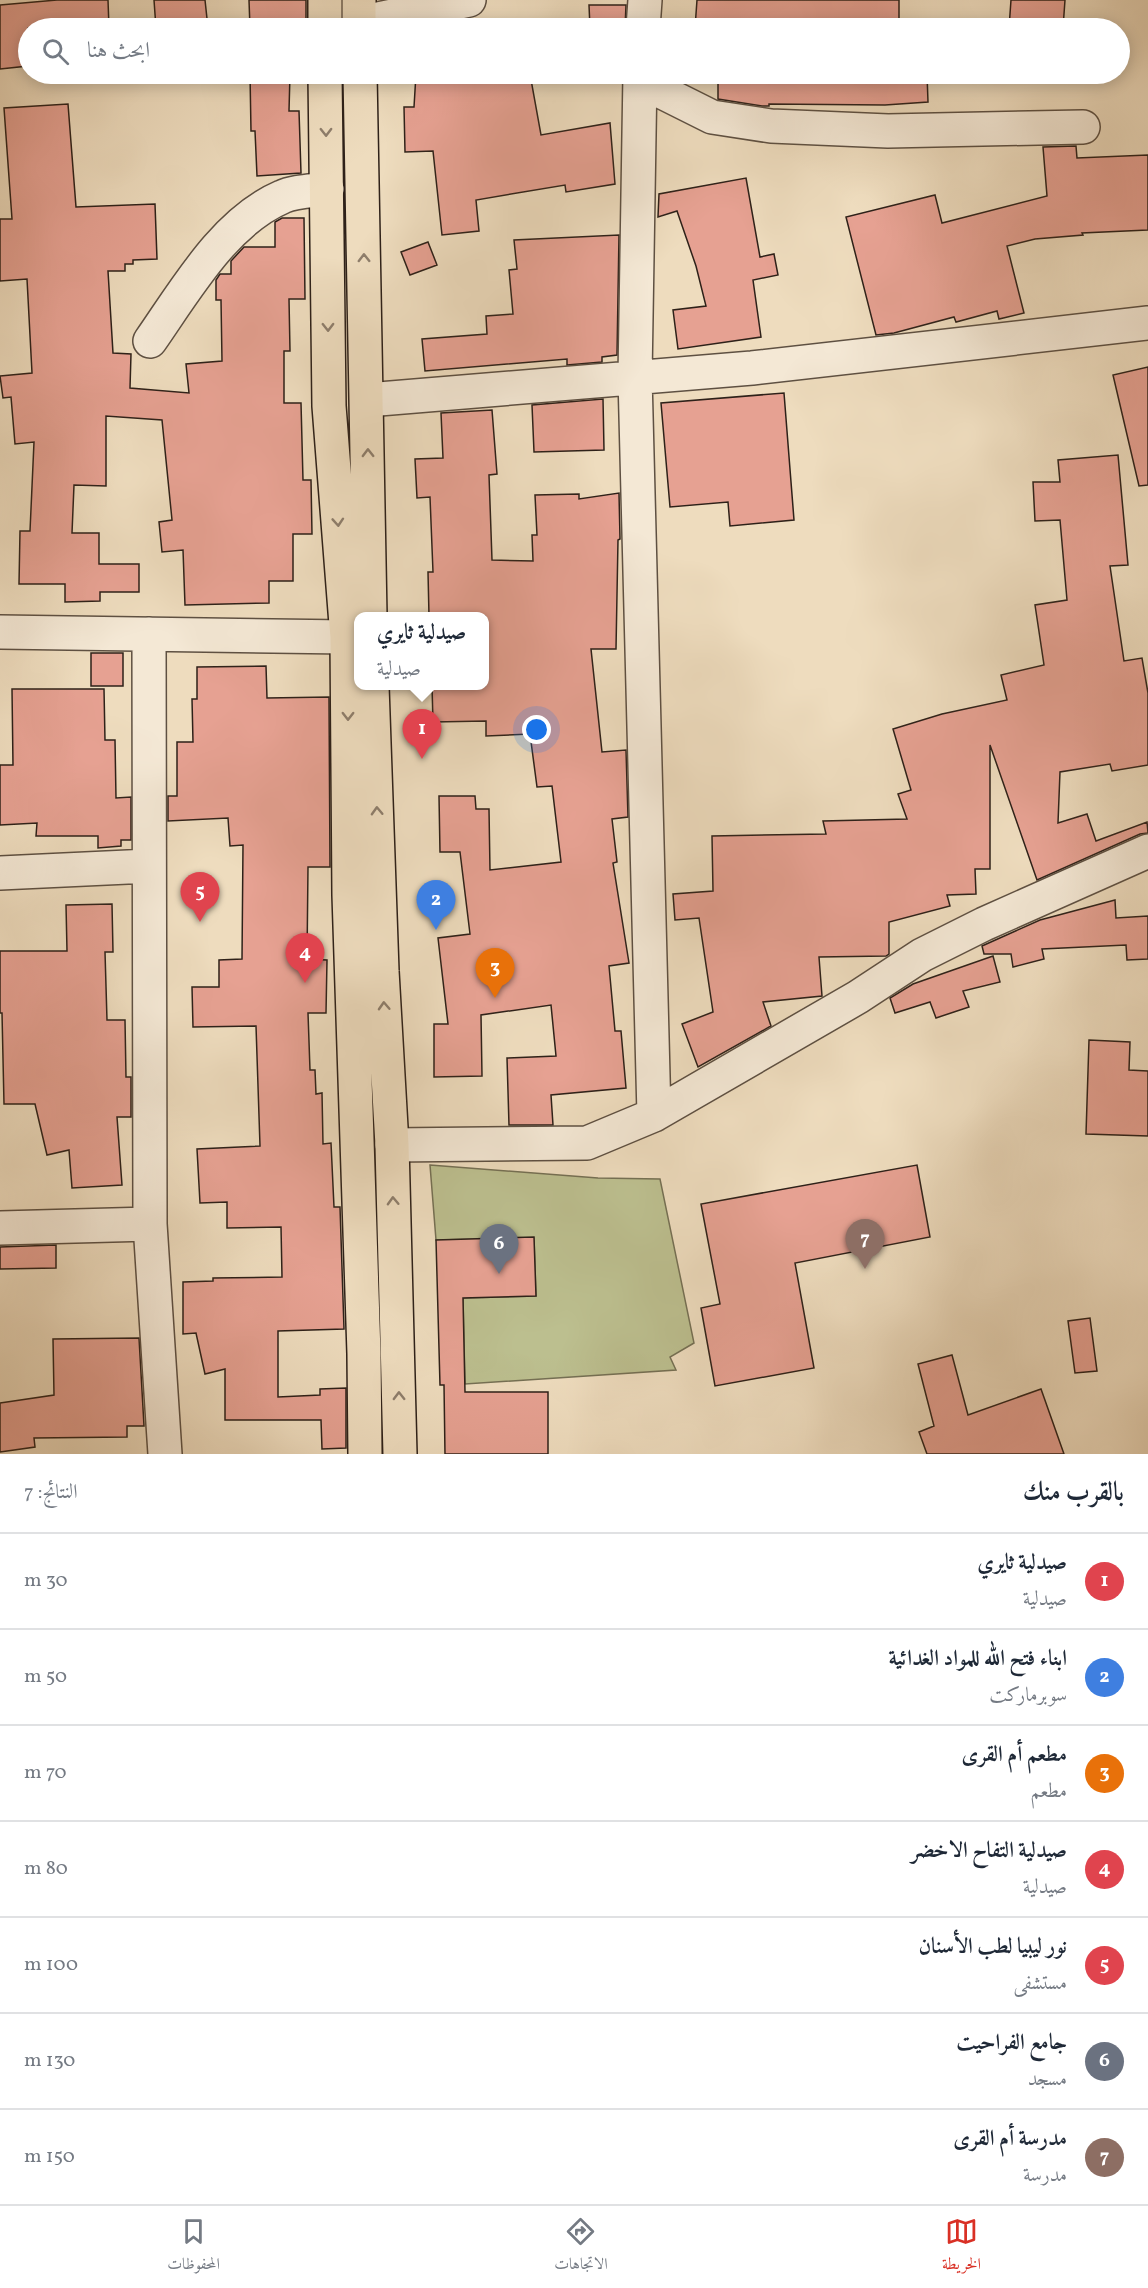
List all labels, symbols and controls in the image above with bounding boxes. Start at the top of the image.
search box [18,18,1130,84]
icon: search [39,35,72,68]
text: ابحث هنا [87,36,150,67]
one-way arrow [320,127,332,136]
one-way arrow [357,254,370,263]
one-way arrow [322,322,334,331]
one-way arrow [362,449,374,458]
one-way arrow [331,517,344,526]
popup [354,612,489,690]
text: صيدلية ثايري [377,618,466,649]
text: صيدلية [377,656,421,684]
pin: 1 [402,710,442,759]
one-way arrow [342,712,354,721]
your location [522,715,551,744]
one-way arrow [370,806,383,815]
pin: 5 [180,872,220,922]
pin: 2 [416,880,456,930]
pin: 4 [286,934,324,983]
pin: 3 [476,948,514,998]
one-way arrow [377,1001,390,1010]
one-way arrow [387,1196,400,1205]
pin: 7 [846,1220,884,1269]
pin: 6 [480,1224,518,1274]
one-way arrow [393,1391,405,1400]
text: بالقرب منك [1023,1475,1124,1511]
text: النتائج: 7 [24,1479,78,1507]
text: صيدلية ثايري [977,1548,1067,1579]
text: 30 m [24,1567,68,1595]
text: 1 [1100,1567,1109,1595]
text: صيدلية [1023,1586,1067,1614]
text: ابناء فتح الله للمواد الغدائية [888,1644,1067,1675]
text: 50 m [24,1663,67,1691]
text: 2 [1099,1663,1110,1691]
text: سوبرماركت [989,1682,1067,1710]
text: مطعم أم القرى [962,1740,1067,1771]
text: 70 m [24,1759,67,1787]
text: 3 [1099,1759,1110,1787]
text: مطعم [1030,1778,1067,1806]
text: صيدلية التفاح الاخضر [911,1836,1067,1867]
text: 80 m [24,1855,68,1883]
text: 4 [1098,1855,1111,1883]
text: صيدلية [1023,1874,1067,1902]
text: نور ليبيا لطب الأسنان [918,1932,1067,1963]
text: 100 m [24,1951,78,1979]
text: 5 [1100,1951,1109,1979]
text: مستشفى [1014,1970,1067,1998]
text: جامع الفراحيت [956,2028,1067,2059]
text: 130 m [24,2047,75,2075]
text: 6 [1099,2047,1110,2075]
text: مسجد [1028,2066,1067,2094]
text: مدرسة أم القرى [953,2124,1067,2155]
text: 150 m [24,2143,75,2171]
text: 7 [1100,2143,1109,2171]
text: مدرسة [1023,2162,1067,2190]
tab: المحفوظات [167,2215,220,2279]
tab: الاتجاهات [554,2215,608,2279]
tab: الخريطة [942,2215,981,2279]

